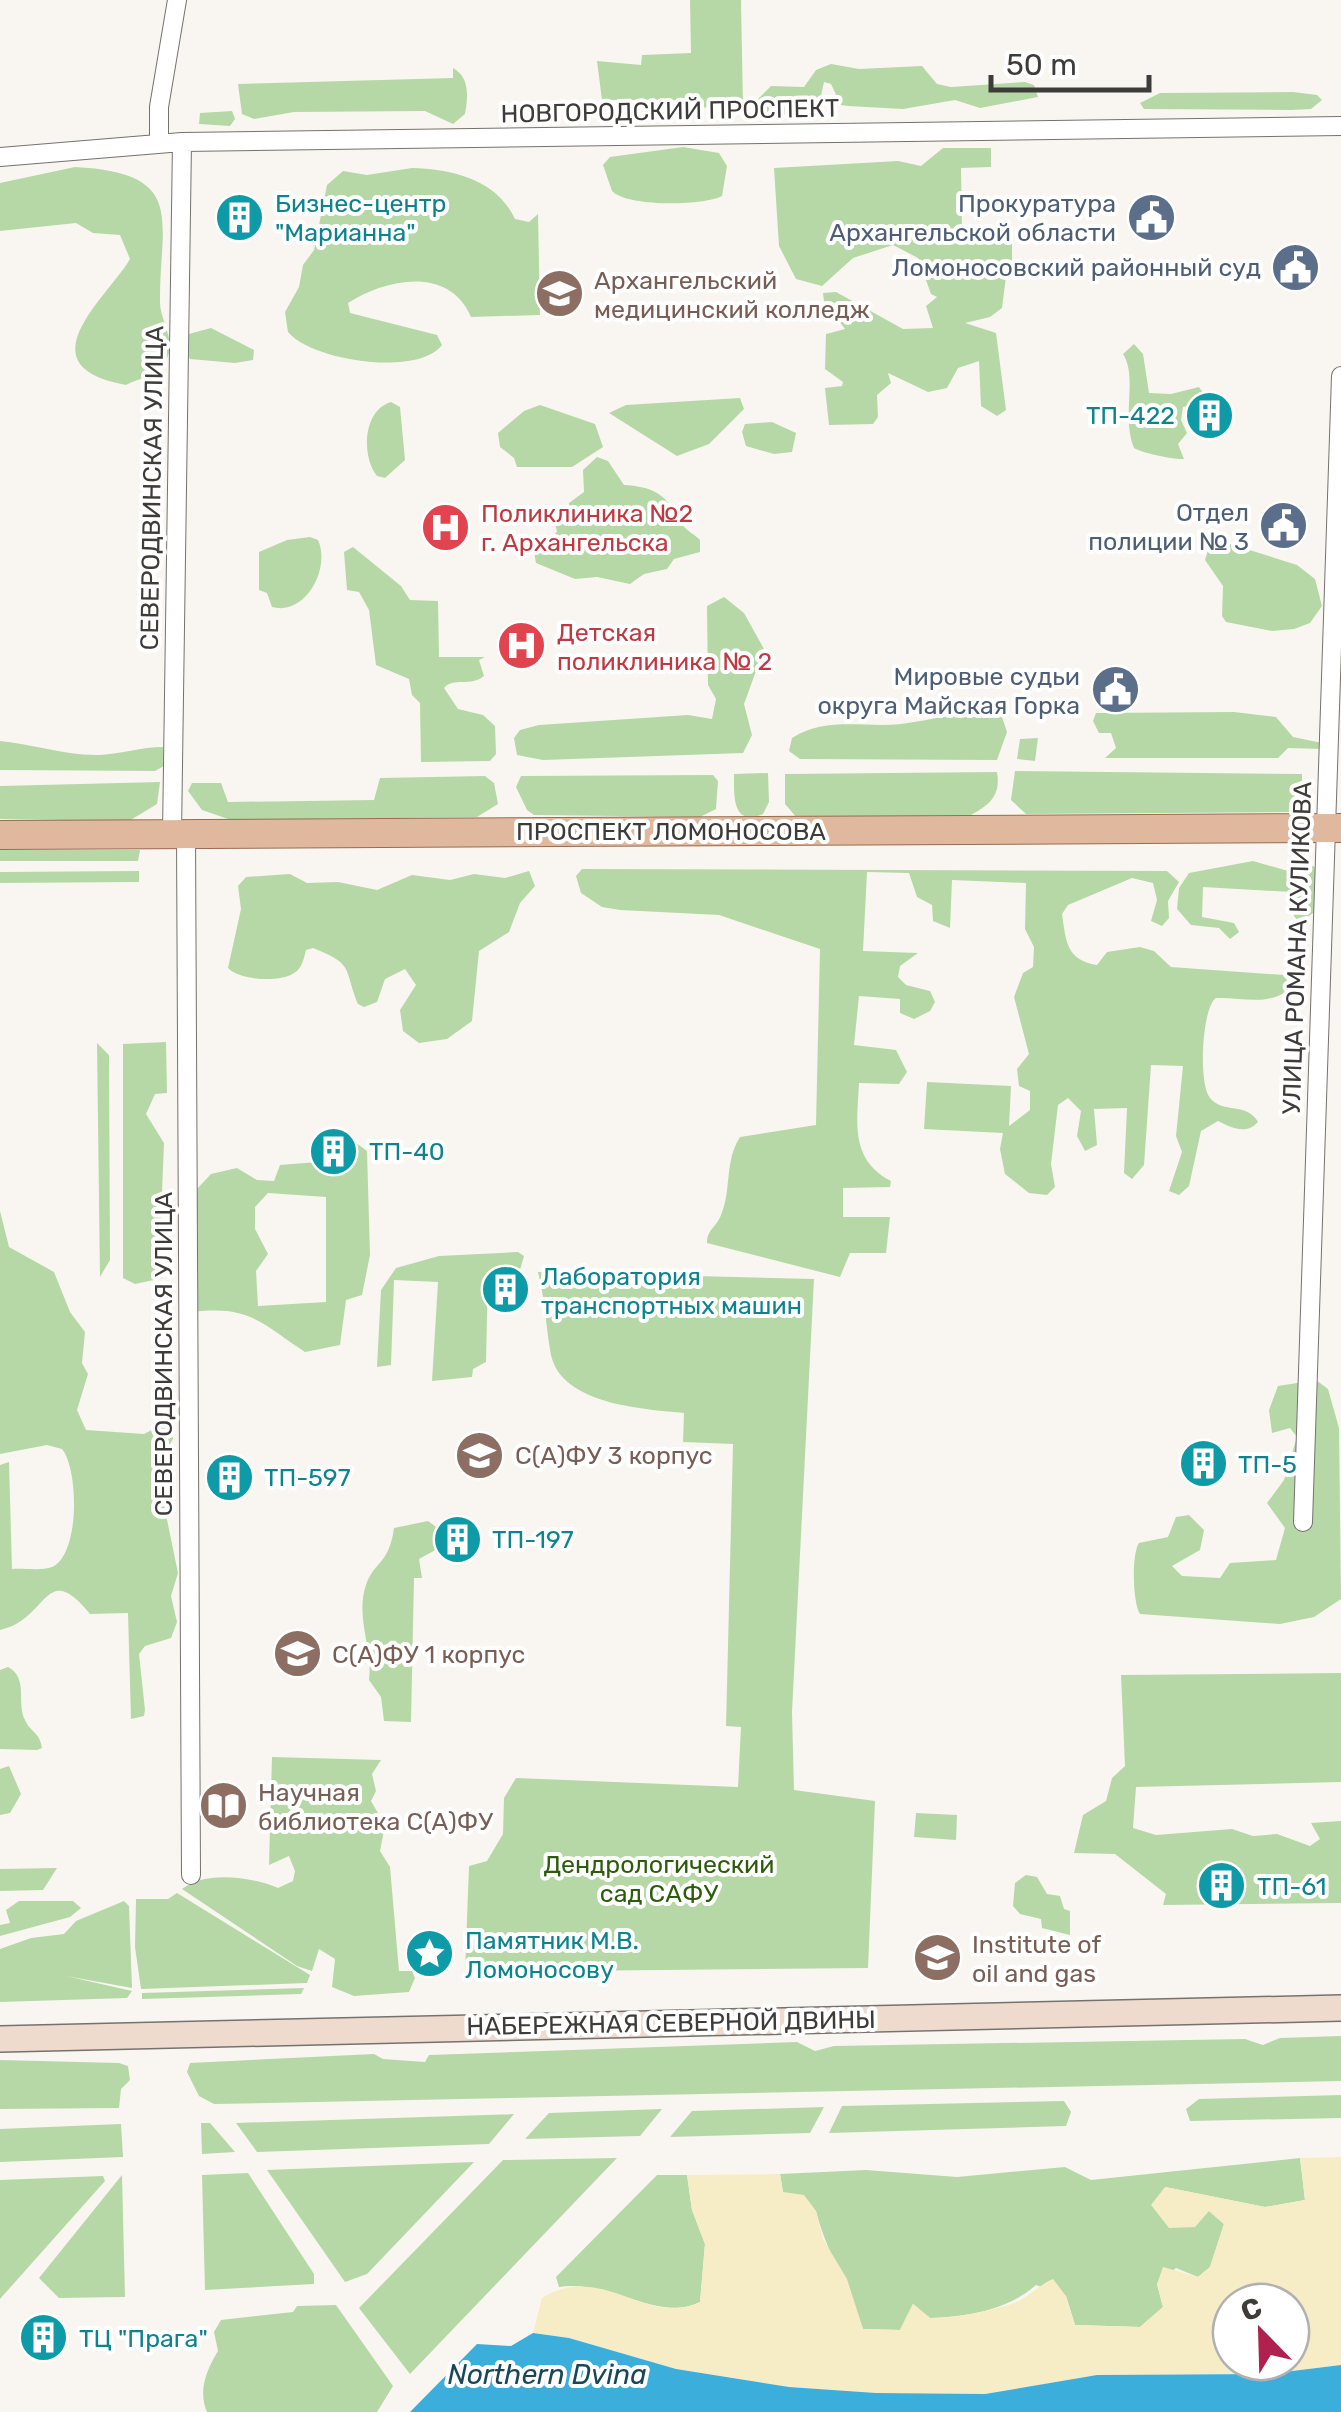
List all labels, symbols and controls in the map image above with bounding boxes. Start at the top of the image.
scale bar [991,30,1148,92]
text: 50 m [1006,47,1077,83]
street label: НОВГОРОДСКИЙ ПРОСПЕКТ [500,94,840,128]
place label: Бизнес-центр "Марианна" [275,189,447,247]
place label: Прокуратура Архангельской области [829,189,1116,247]
building icon: Бизнес-центр "Марианна" [214,191,266,243]
public building icon: Прокуратура Архангельской области [1125,191,1177,243]
public building icon: Ломоносовский районный cуд [1270,241,1322,293]
place label: Ломоносовский районный cуд [892,253,1261,282]
place label: Архангельский медицинский колледж [594,266,870,324]
school or university icon: Архангельский медицинский колледж [533,268,585,320]
street label: СЕВЕРОДВИНСКАЯ УЛИЦА [135,325,169,651]
building icon: ТП-422 [1184,389,1236,441]
place label: ТП-422 [1086,401,1175,430]
place label: Отдел полиции № 3 [1088,498,1249,556]
place label: Поликлиника №2 г. Архангельска [481,499,693,557]
public building icon: Отдел полиции № 3 [1258,500,1310,552]
hospital icon: Поликлиника №2 г. Архангельска [420,501,472,553]
place label: Детская поликлиника № 2 [557,618,772,676]
hospital icon: Детская поликлиника № 2 [496,620,548,672]
place label: Мировые судьи округа Майская Горка [817,662,1080,720]
public building icon: Мировые судьи округа Майская Горка [1089,664,1141,716]
street label: УЛИЦА РОМАНА КУЛИКОВА [1277,781,1317,1115]
street label: ПРОСПЕКТ ЛОМОНОСОВА [516,817,826,846]
building icon: ТП-40 [308,1125,360,1177]
place label: ТП-40 [369,1137,445,1166]
street label: СЕВЕРОДВИНСКАЯ УЛИЦА [149,1191,178,1516]
place label: Лаборатория транспортных машин [541,1262,802,1320]
building icon: Лаборатория транспортных машин [480,1264,532,1316]
school or university icon: С(А)ФУ 3 корпус [454,1429,506,1481]
building icon: ТП-5 [1177,1438,1229,1490]
place label: С(А)ФУ 3 корпус [515,1441,713,1470]
place label: ТП-5 [1238,1450,1297,1479]
building icon: ТП-597 [203,1451,255,1503]
place label: ТП-597 [264,1463,351,1492]
building icon: ТП-197 [431,1513,483,1565]
place label: ТП-197 [492,1525,574,1554]
school or university icon: С(А)ФУ 1 корпус [271,1628,323,1680]
place label: С(А)ФУ 1 корпус [332,1640,525,1669]
place label: Научная библиотека С(А)ФУ [258,1778,493,1836]
library icon: Научная библиотека С(А)ФУ [197,1780,249,1832]
park label: Дендрологический сад САФУ [543,1850,775,1908]
building icon: ТП-61 [1196,1860,1248,1912]
place label: ТП-61 [1257,1872,1326,1901]
place label: Памятник М.В. Ломоносову [465,1926,639,1984]
place icon: Памятник М.В. Ломоносову [404,1928,456,1980]
place label: Institute of oil and gas [972,1930,1101,1988]
school or university icon: Institute of oil and gas [911,1932,963,1984]
street label: НАБЕРЕЖНАЯ СЕВЕРНОЙ ДВИНЫ [466,2005,876,2041]
north arrow [1211,2282,1311,2382]
text: С [1236,2290,1267,2328]
building icon: ТЦ "Прага" [18,2312,70,2364]
place label: ТЦ "Прага" [79,2324,208,2353]
water label: Northern Dvina [447,2358,647,2391]

